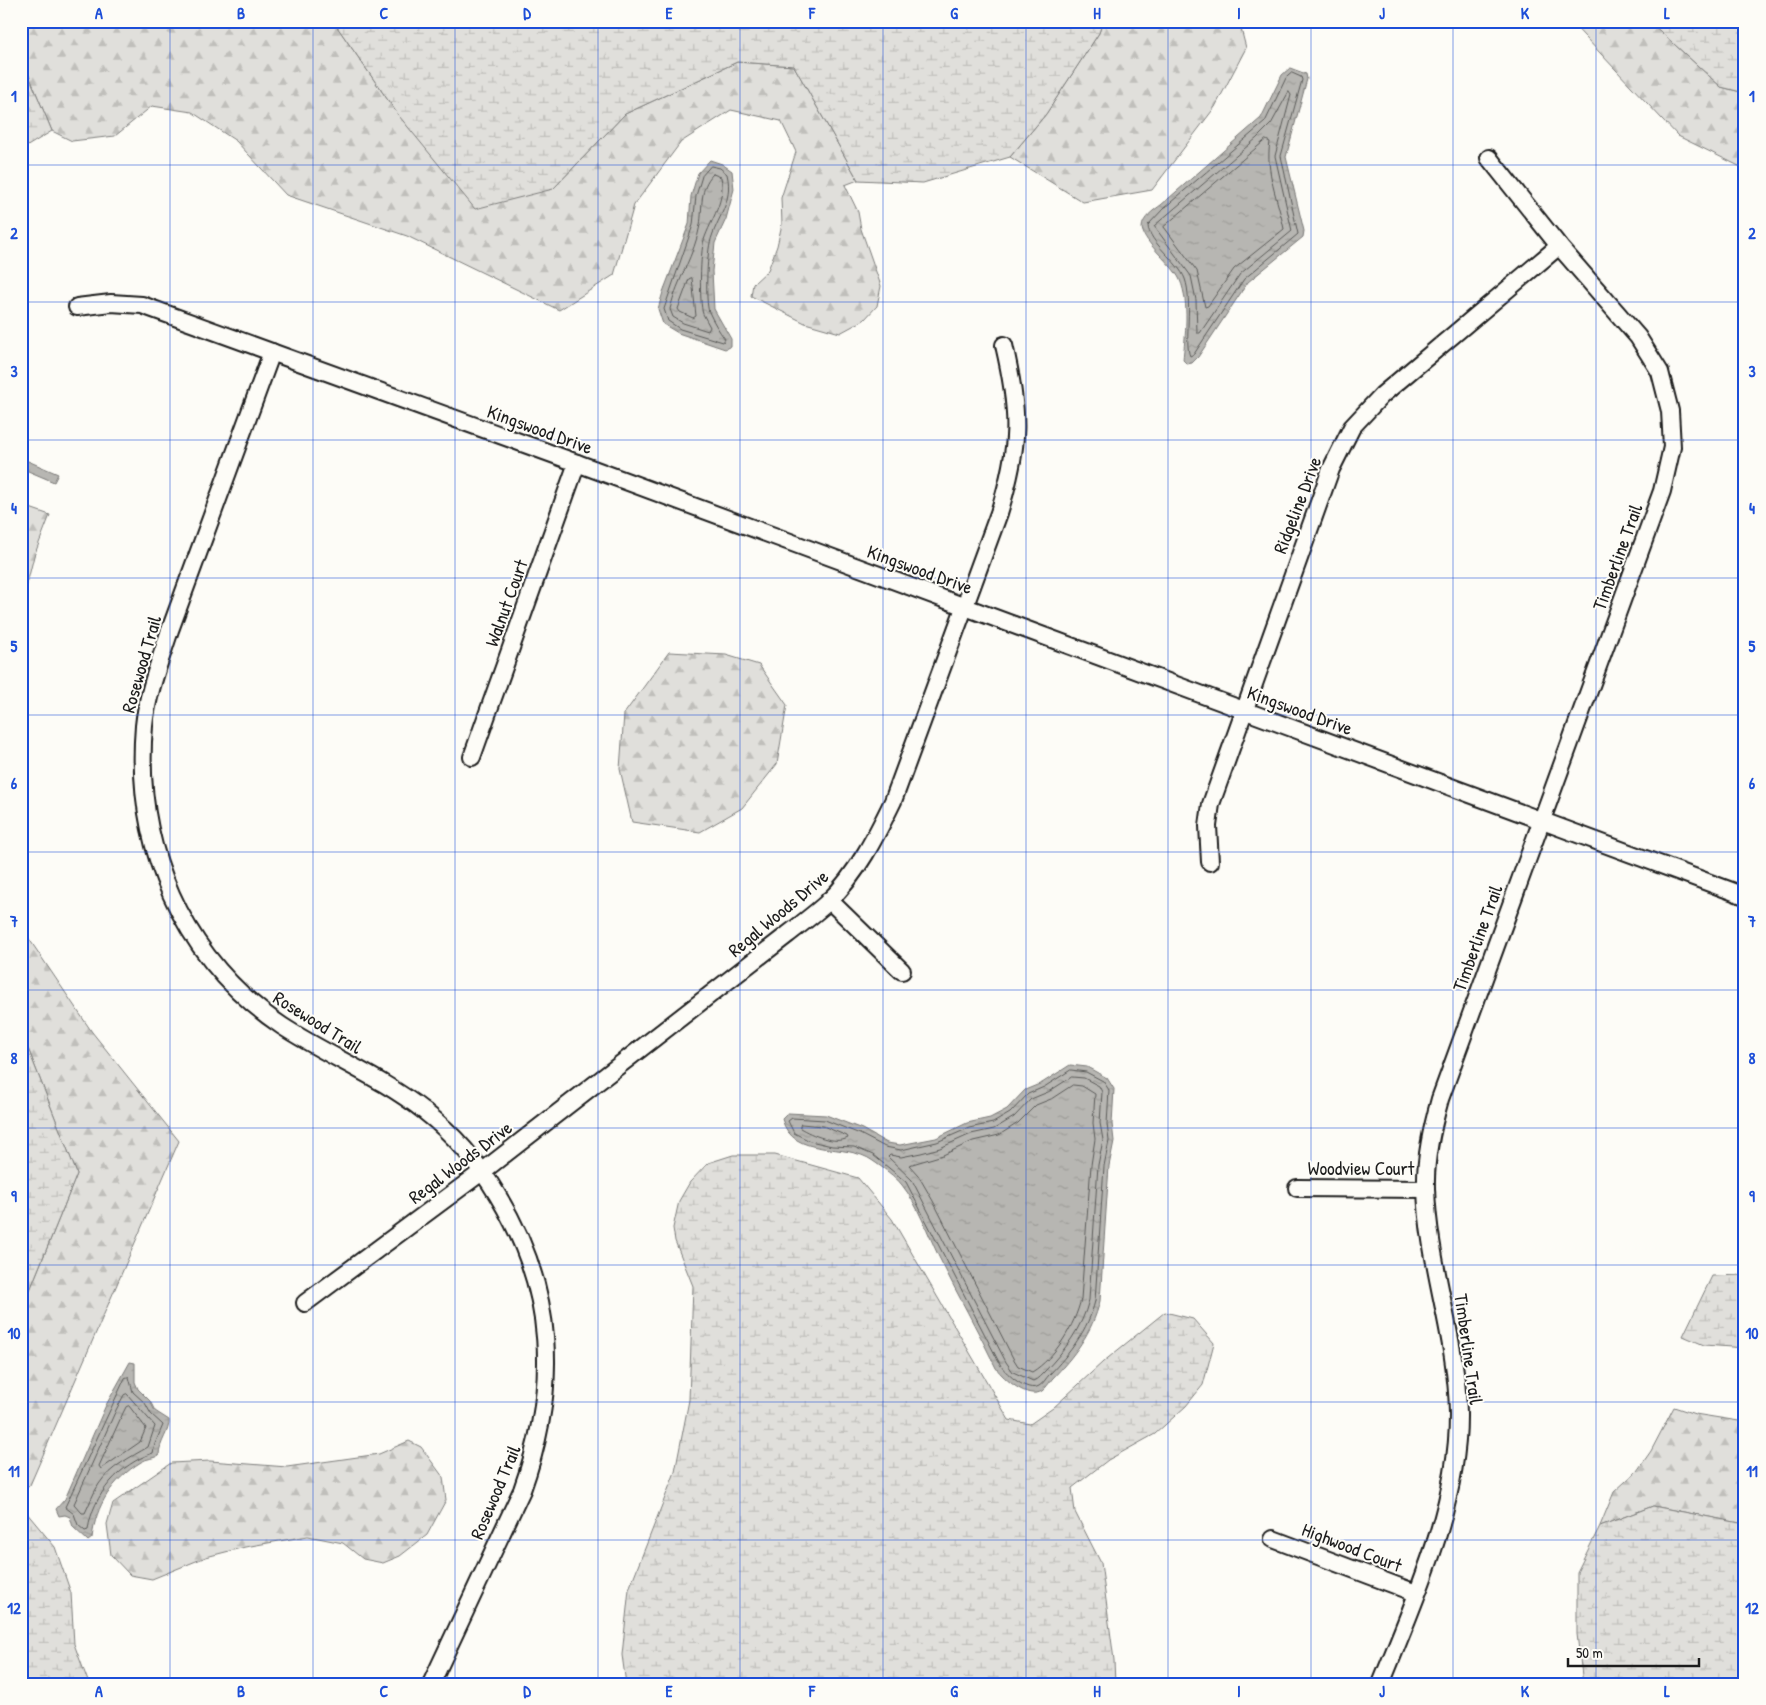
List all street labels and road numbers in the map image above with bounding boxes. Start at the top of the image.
street label: Kingswood Drive [484,398,597,460]
street label: Ridgeline Drive [1267,452,1328,557]
street label: Timberline Trail [1586,499,1649,614]
street label: Kingswood Drive [864,538,977,600]
street label: Walnut Court [478,555,534,650]
street label: Rosewood Trail [115,611,168,716]
street label: Kingswood Drive [1244,679,1357,741]
street label: Regal Woods Drive [722,863,834,963]
street label: Timberline Trail [1446,880,1509,995]
street label: Rosewood Trail [269,984,368,1060]
street label: Regal Woods Drive [403,1114,517,1210]
street label: Woodview Court [1308,1155,1415,1181]
street label: Timberline Trail [1448,1292,1490,1407]
street label: Rosewood Trail [463,1440,527,1543]
street label: Highwood Court [1298,1516,1406,1578]

